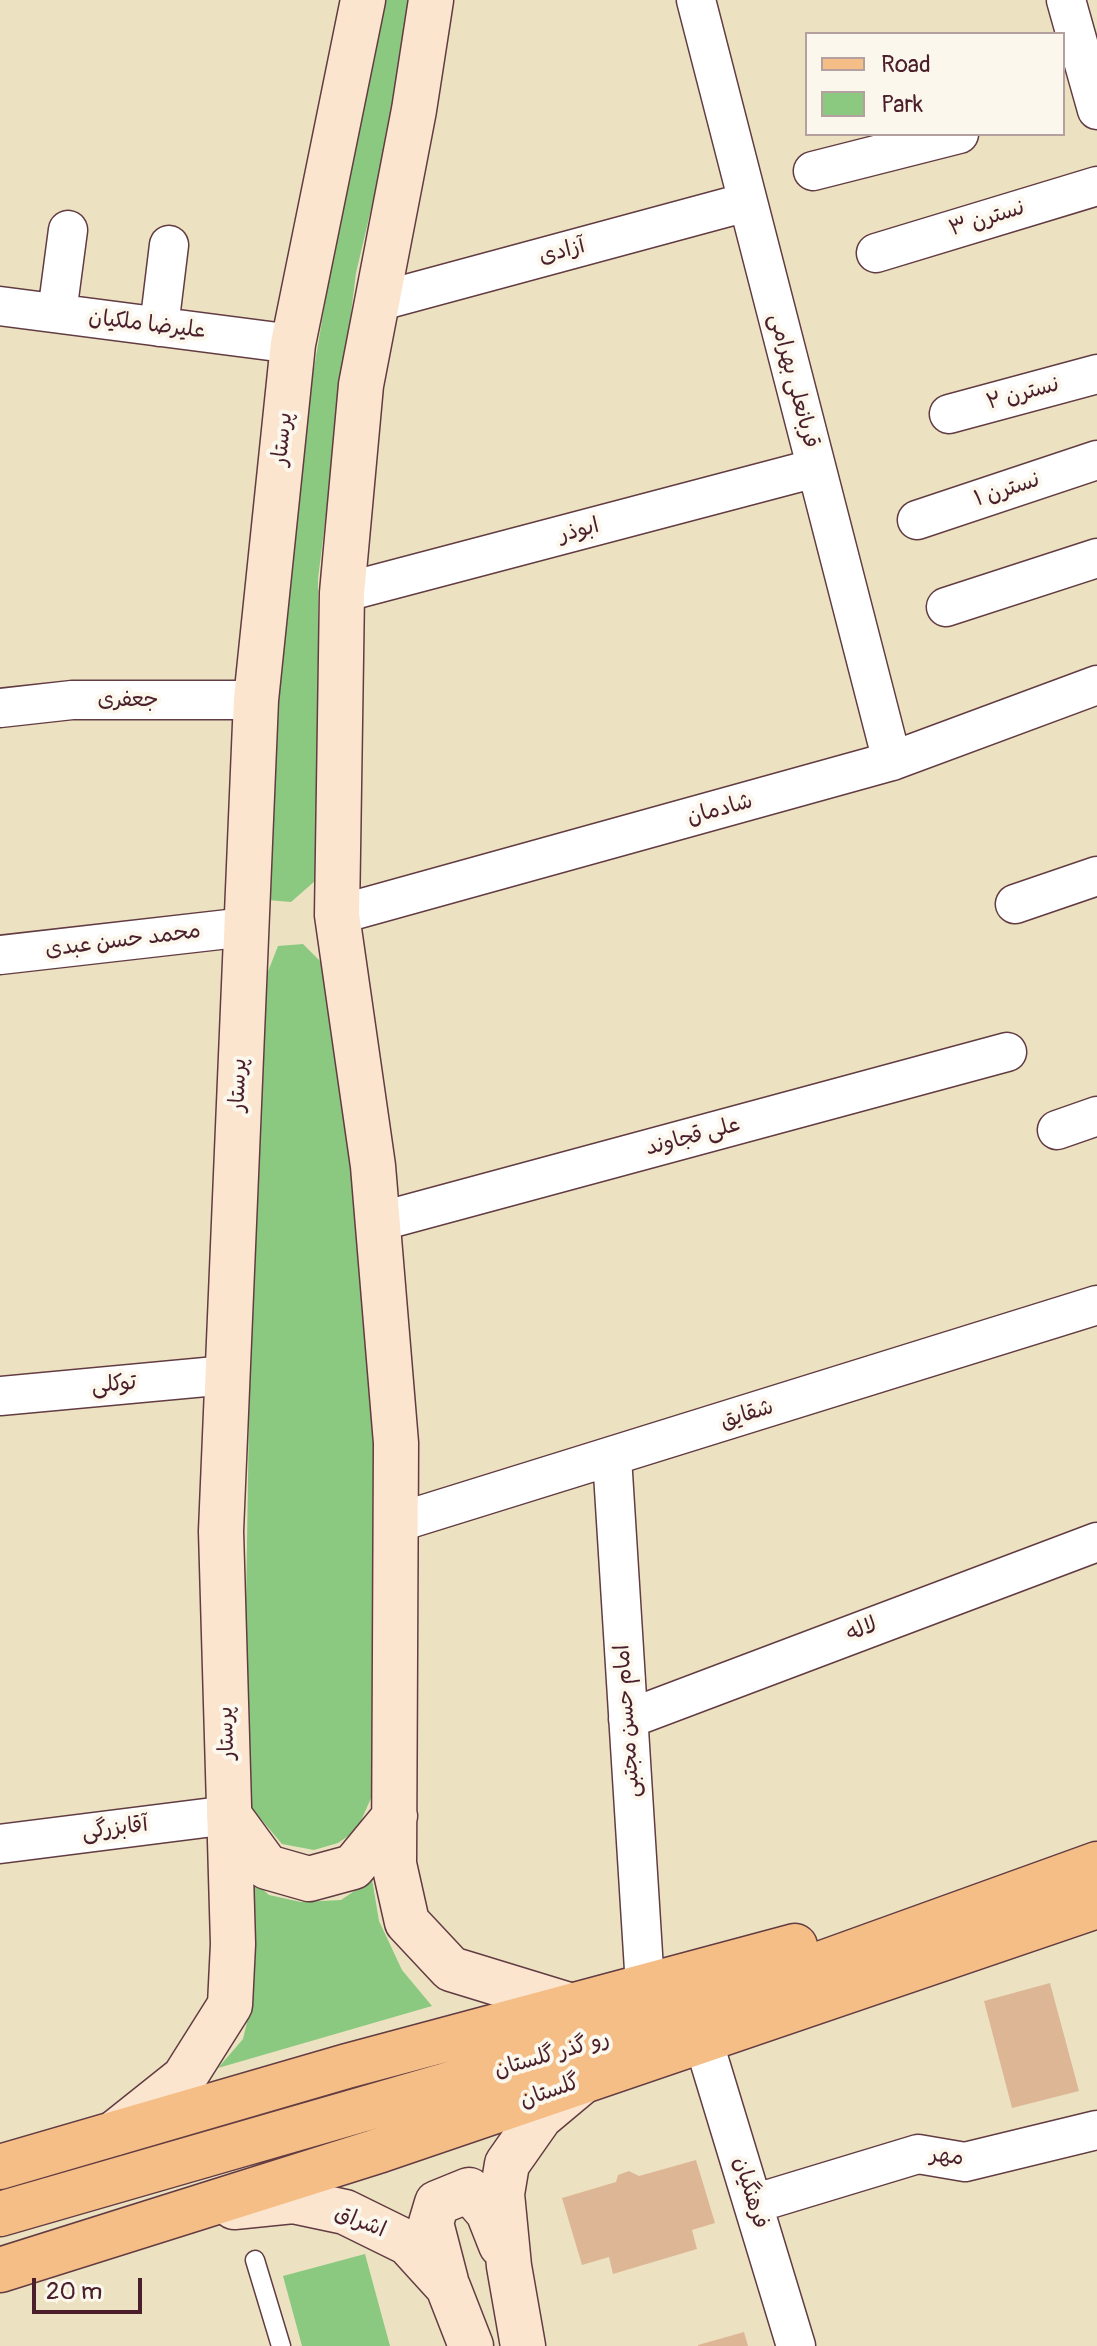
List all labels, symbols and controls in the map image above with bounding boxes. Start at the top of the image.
legend [805,32,1065,136]
text: Road [881,50,931,79]
text: Park [881,90,923,119]
street label: نسترن ۳ [946,195,1028,243]
street label: آزادی [536,233,588,271]
street label: علیرضا ملکیان [87,305,207,345]
street label: قربانعلی بهرامی [762,311,824,451]
street label: نسترن ۲ [984,372,1062,416]
street label: پرستار [267,411,299,467]
street label: نسترن ۱ [971,467,1043,513]
street label: ابوذر [556,513,602,549]
street label: جعفری [97,687,159,713]
street label: شادمان [684,789,756,831]
street label: محمد حسن عبدی [44,918,202,964]
street label: پرستار [225,1058,253,1112]
street label: علی قجاوند [643,1112,743,1162]
street label: توکلی [90,1370,138,1400]
street label: شقایق [717,1394,777,1436]
street label: لاله [843,1612,881,1648]
street label: امام حسن مجتبی [609,1644,647,1798]
street label: پرستار [213,1706,241,1760]
street label: آقابزرگی [81,1812,149,1846]
street label: رو گذر گلستان [491,2026,613,2084]
street label: گلستان [517,2070,583,2114]
street label: مهر [929,2142,965,2172]
street label: فرهنگیان [727,2154,773,2232]
street label: اشراق [330,2200,390,2244]
scale bar [36,2262,146,2312]
text: 20 m [46,2277,102,2306]

